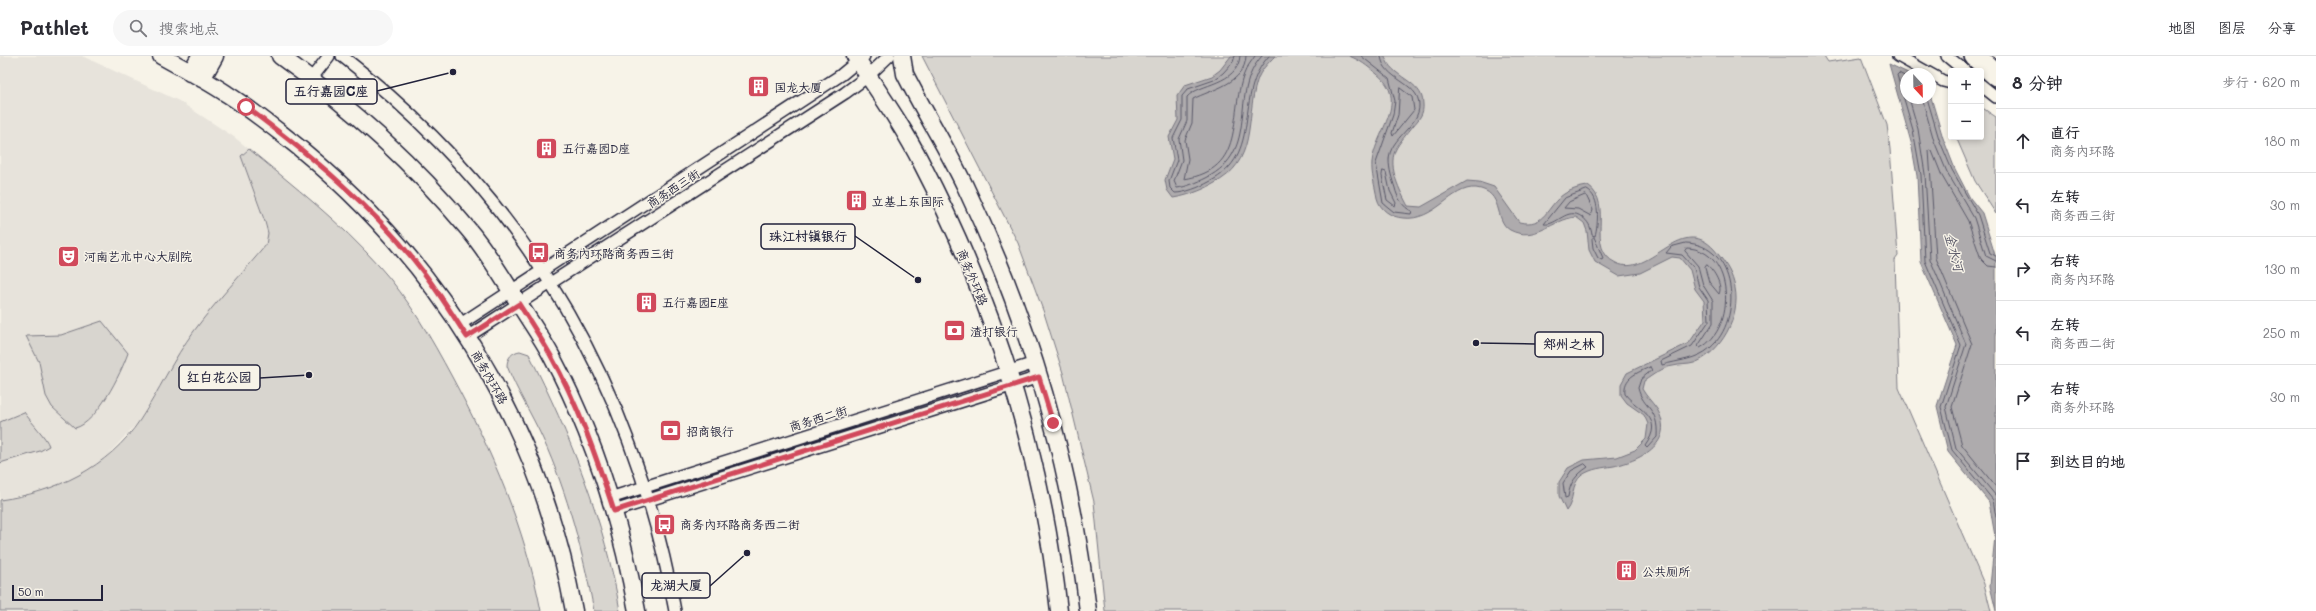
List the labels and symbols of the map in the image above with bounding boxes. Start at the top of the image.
north arrow [1900,68,1936,104]
building icon: 国龙大厦 [746,74,772,100]
callout: 五行嘉园C座 [286,79,377,104]
place label: 国龙大厦 [774,79,822,95]
text: 五行嘉园C座 [294,82,368,99]
route start [237,98,255,116]
building icon: 五行嘉园D座 [534,135,560,161]
place label: 五行嘉园D座 [562,140,630,156]
street label: 商务西三街 [643,165,703,211]
building icon: 立基上东国际 [844,188,870,214]
place label: 立基上东国际 [872,193,944,209]
callout: 珠江村镇银行 [761,224,855,249]
text: 珠江村镇银行 [769,227,847,244]
water label: 金水河 [1942,231,1969,275]
bus stop icon: 商务内环路商务西三街 [526,240,552,266]
theatre icon: 河南艺术中心大剧院 [56,243,82,269]
place label: 商务内环路商务西三街 [554,245,674,261]
street label: 商务外环路 [954,246,992,308]
place label: 河南艺术中心大剧院 [84,248,192,264]
building icon: 五行嘉园E座 [634,289,660,315]
place label: 五行嘉园E座 [662,294,729,310]
bank icon: 渣打银行 [941,318,967,344]
place label: 渣打银行 [970,323,1018,339]
callout: 郑州之林 [1535,332,1603,357]
text: 郑州之林 [1543,335,1595,352]
street label: 商务内环路 [468,347,512,407]
callout: 红白花公园 [179,365,260,390]
text: 红白花公园 [186,368,252,385]
street label: 商务西二街 [787,402,849,434]
route end [1044,414,1062,432]
bank icon: 招商银行 [658,418,684,444]
place label: 招商银行 [686,423,734,439]
bus stop icon: 商务内环路商务西二街 [652,511,678,537]
place label: 商务内环路商务西二街 [680,516,800,532]
building icon: 公共厕所 [1613,558,1639,584]
place label: 公共厕所 [1642,563,1691,579]
callout: 龙湖大厦 [642,573,710,598]
text: 龙湖大厦 [650,576,702,593]
scale bar [12,583,103,602]

